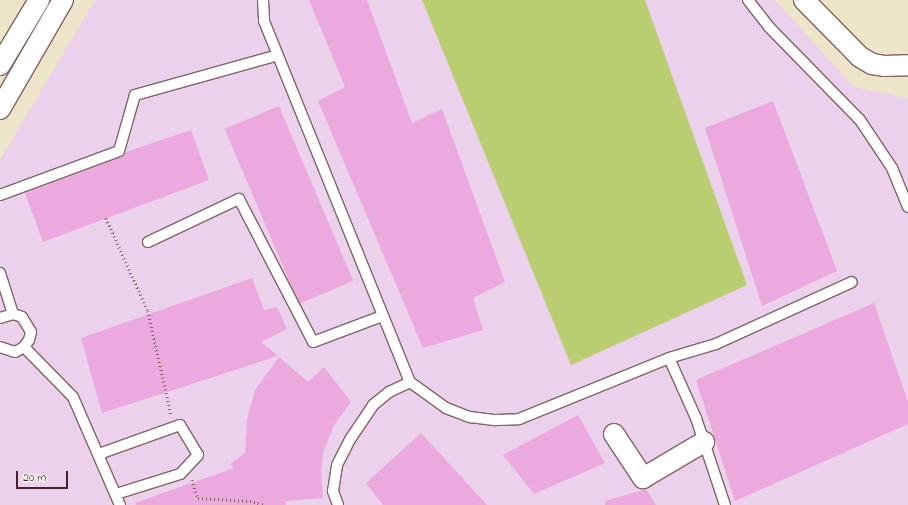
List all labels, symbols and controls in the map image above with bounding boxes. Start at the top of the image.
scale bar [18,463,70,489]
text: 20 m [23,469,46,487]

